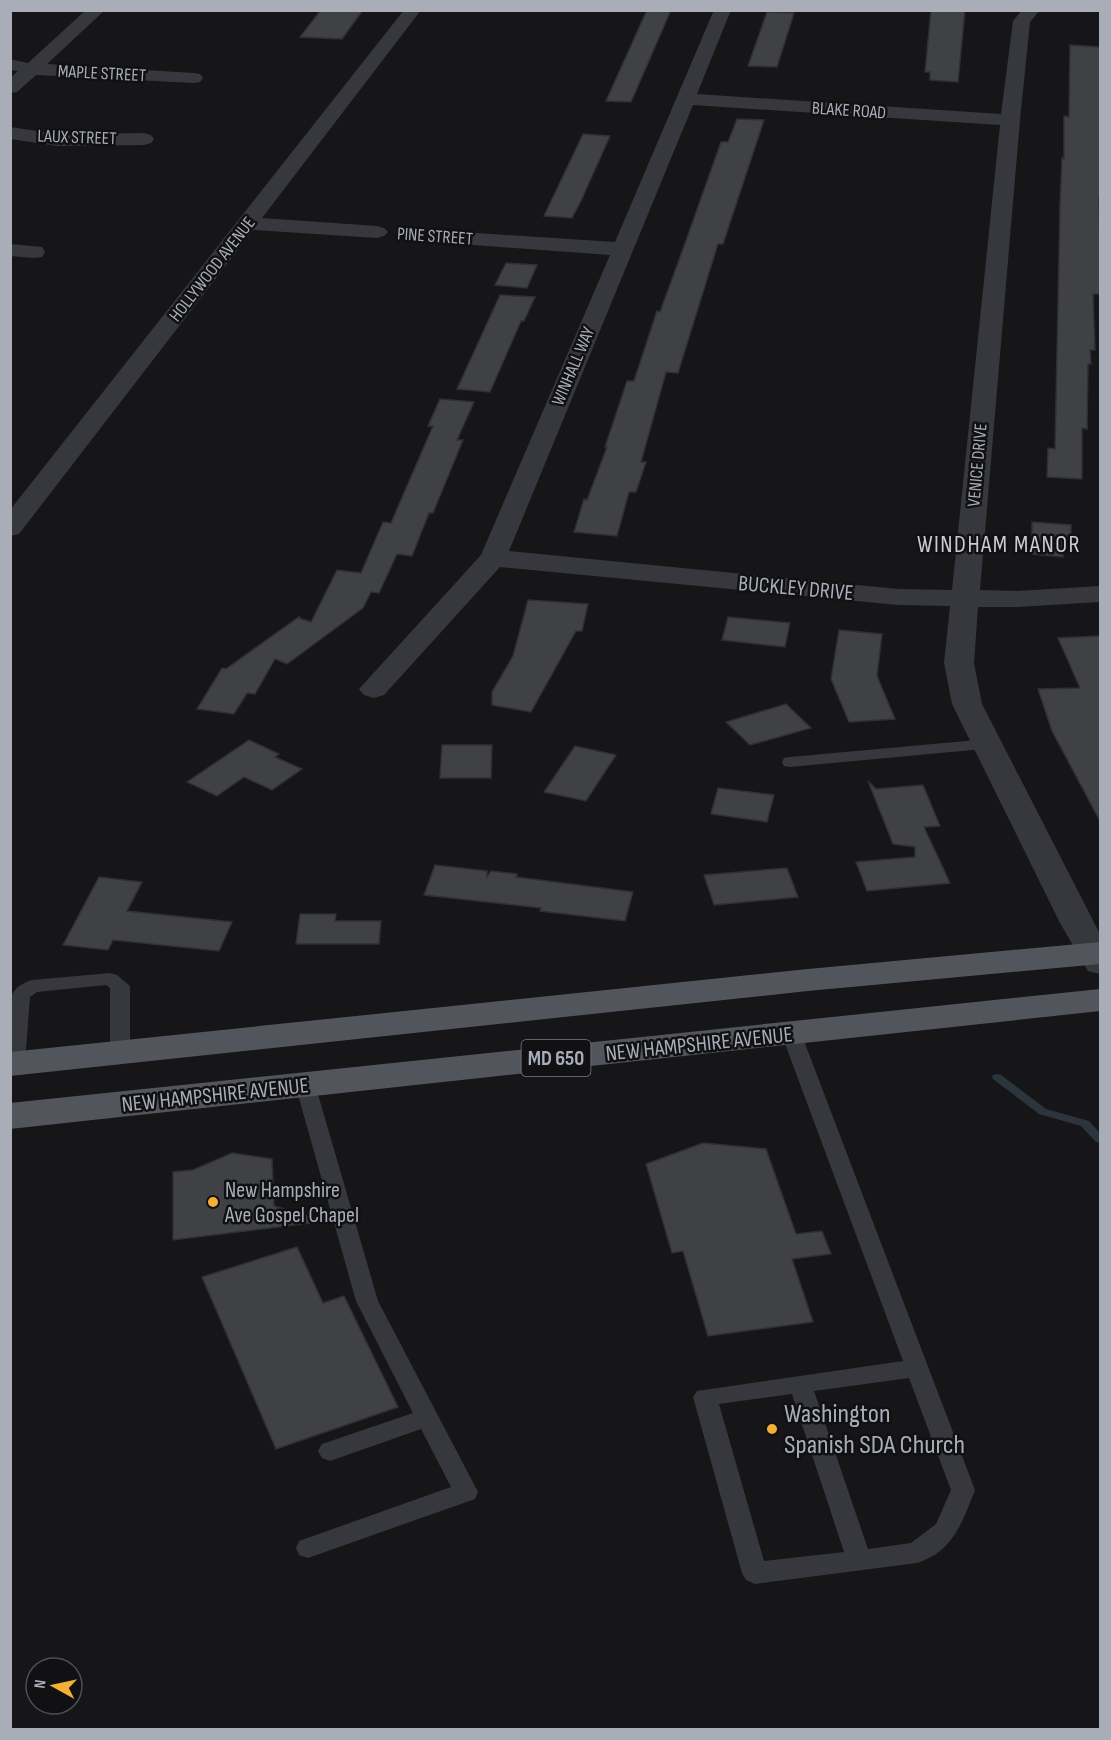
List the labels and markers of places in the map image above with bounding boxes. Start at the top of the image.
place label: New Hampshire Ave Gospel Chapel [224,1177,359,1229]
marker: New Hampshire Ave Gospel Chapel [206,1195,220,1209]
place label: Washington Spanish SDA Church [784,1398,965,1461]
marker: Washington Spanish SDA Church [765,1422,779,1436]

